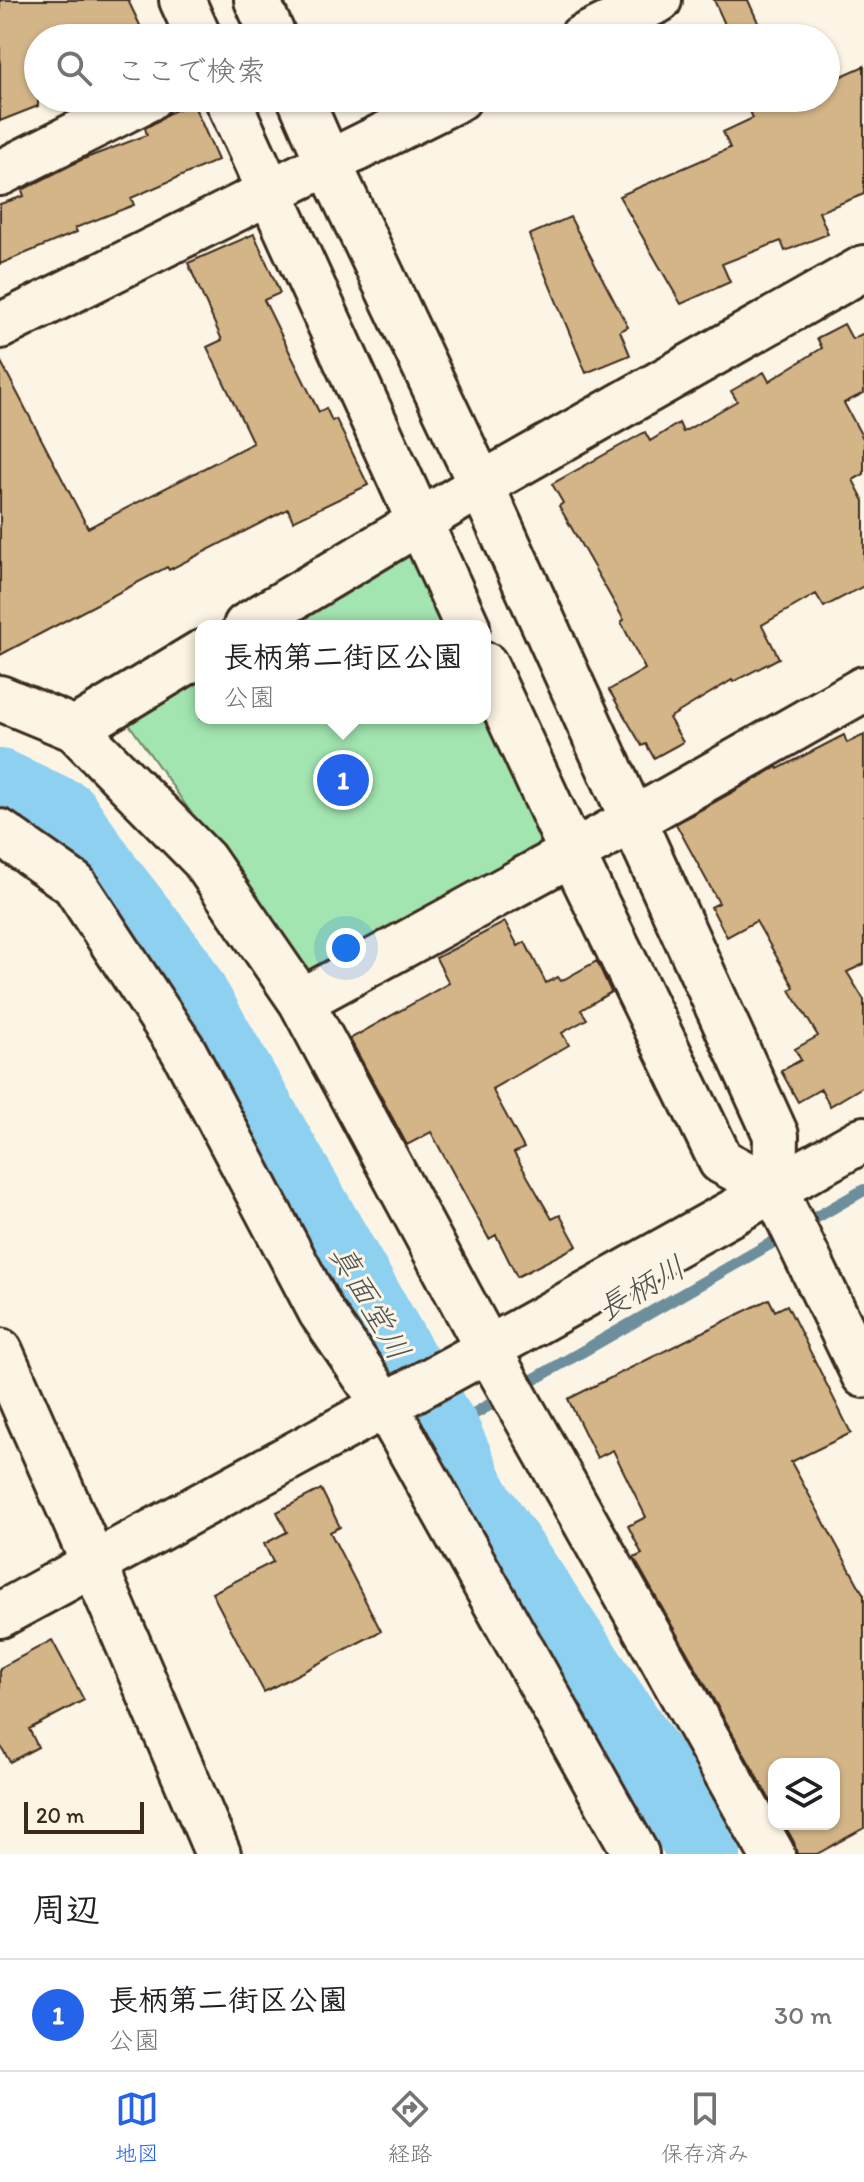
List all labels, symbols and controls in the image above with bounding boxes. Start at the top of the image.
search box [24,24,840,112]
icon: search [52,46,96,90]
text: ここで検索 [116,52,266,89]
popup [195,620,491,724]
text: 長柄第二街区公園 [223,638,463,675]
text: 公園 [223,681,275,713]
pin: 1 [317,750,369,810]
your location [326,928,366,968]
water label: 真面堂川 [322,1237,418,1367]
water label: 長柄川 [590,1248,692,1328]
map controls [768,1758,840,1830]
button: layers [768,1758,840,1830]
scale bar [24,1798,144,1834]
text: 20 m [36,1802,85,1829]
text: 周辺 [32,1889,100,1930]
text: 長柄第二街区公園 [108,1981,348,2018]
text: 1 [52,1999,64,2031]
text: 30 m [774,1999,832,2031]
text: 公園 [108,2024,160,2056]
tab: 地図 [115,2087,159,2167]
tab: 経路 [388,2087,432,2167]
tab: 保存済み [661,2087,749,2167]

